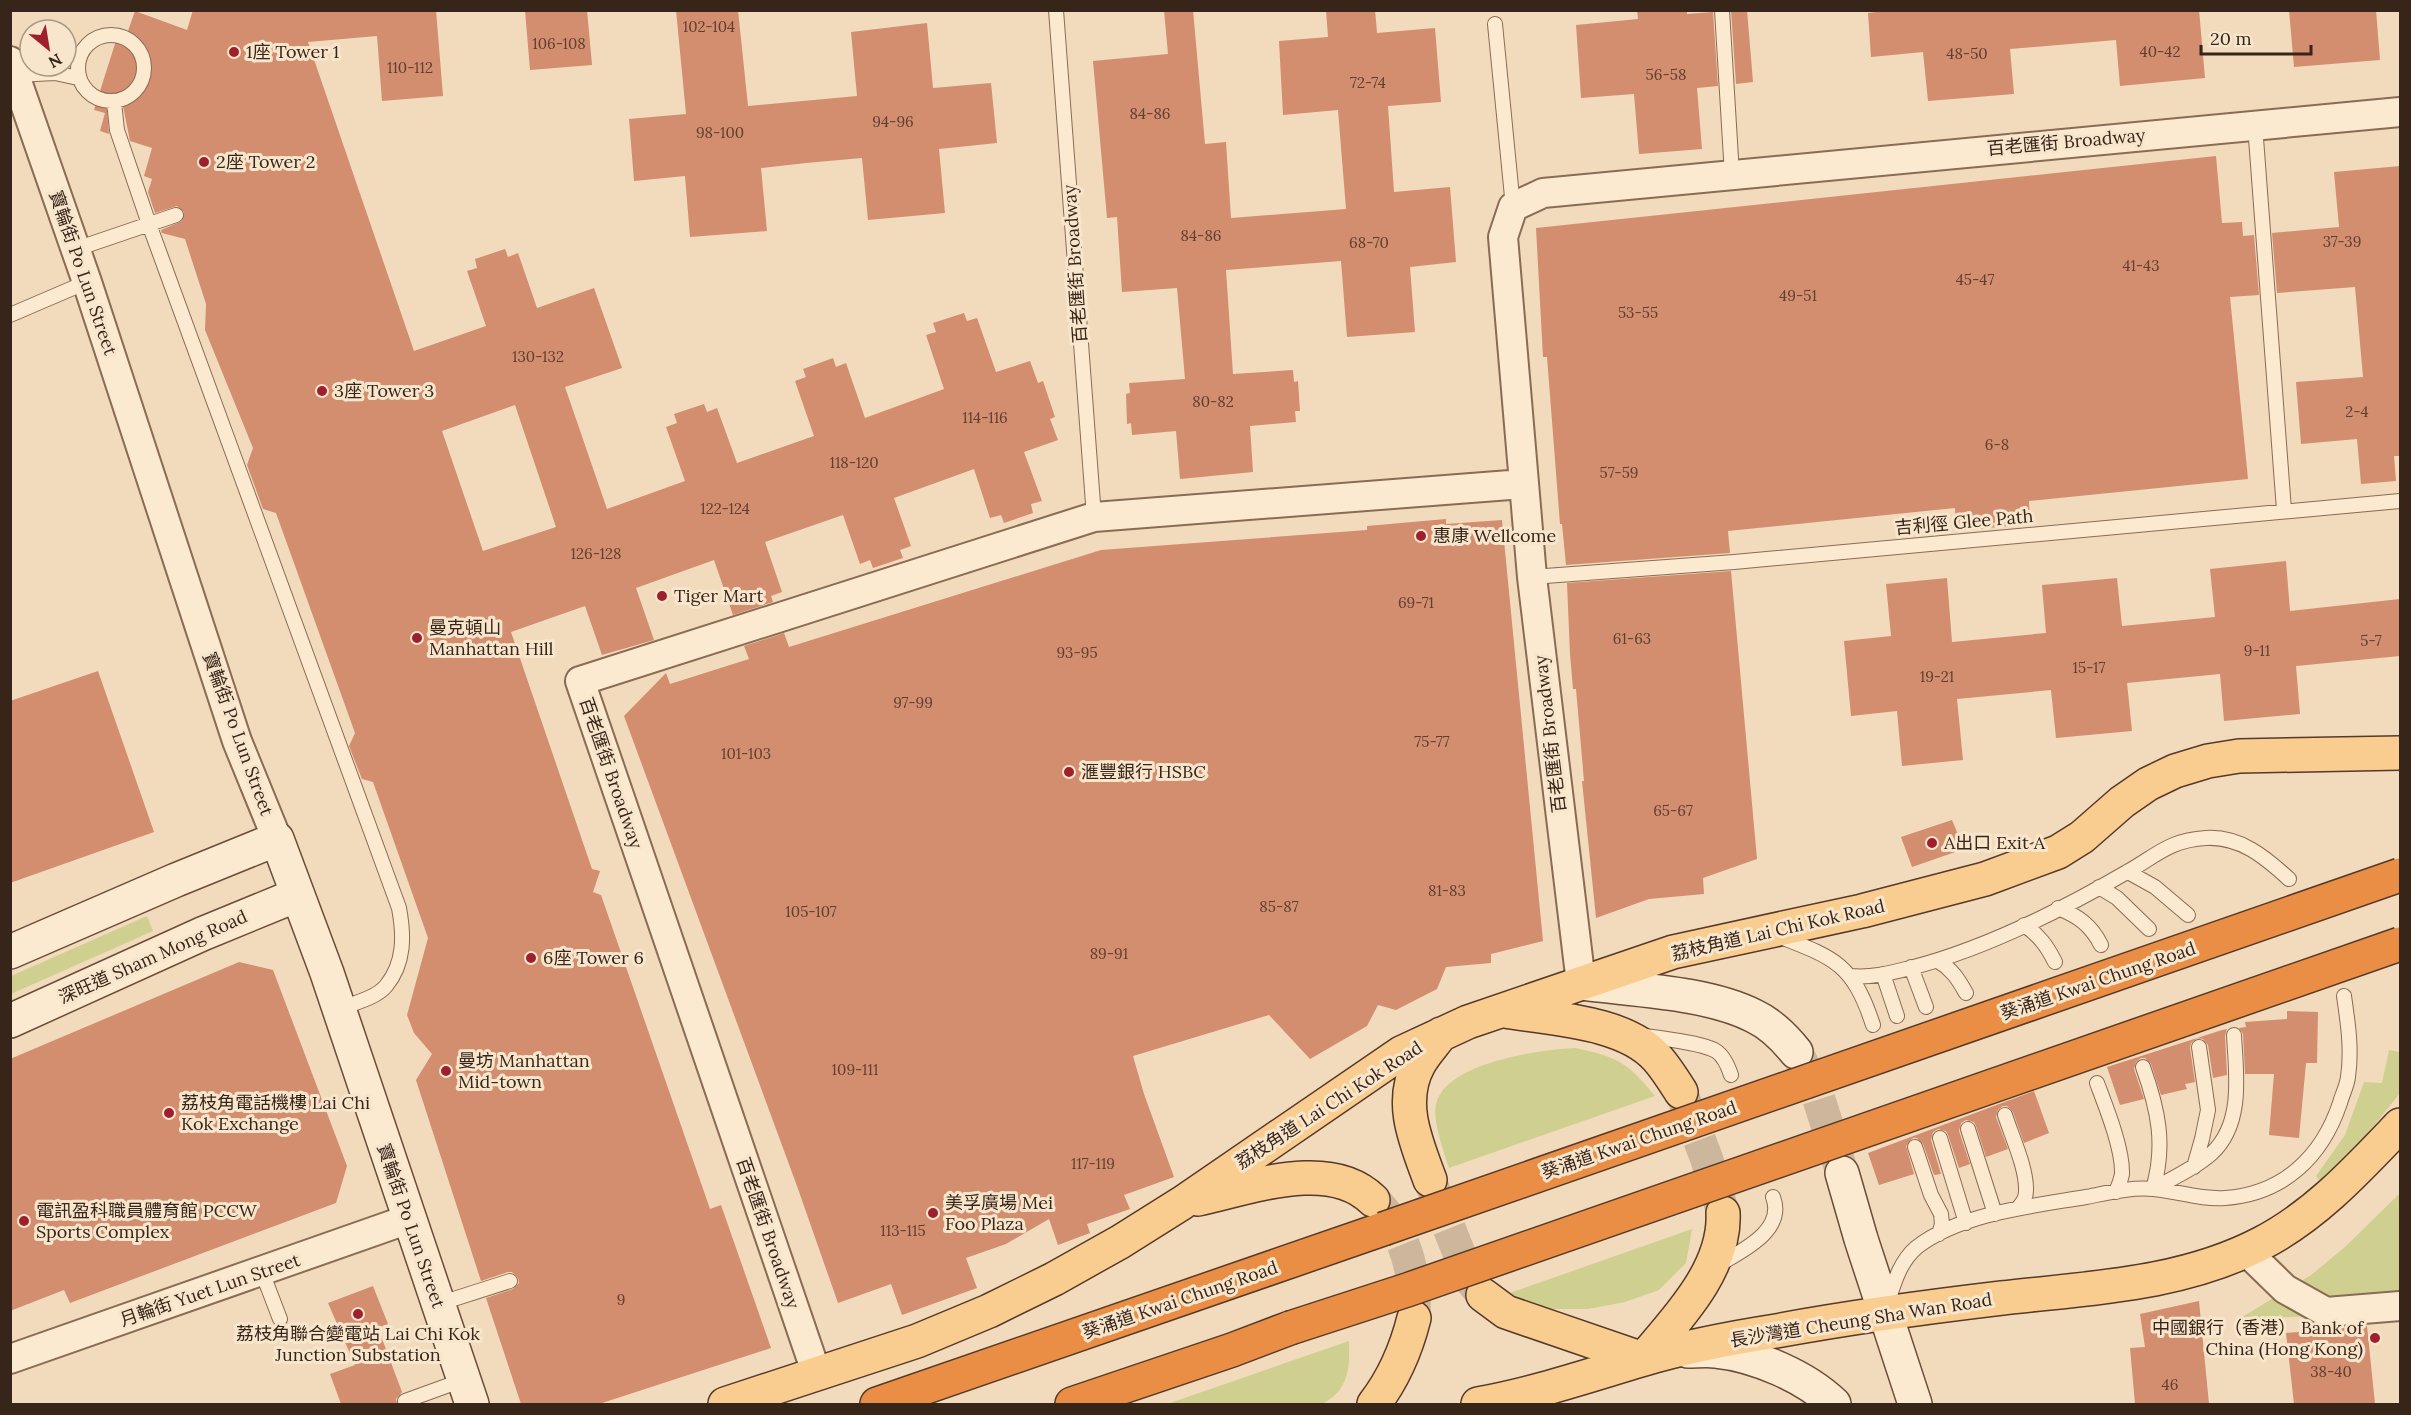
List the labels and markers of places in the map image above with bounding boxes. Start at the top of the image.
place label: 1座 Tower 1 [246,40,339,63]
marker: 1座 Tower 1 [227,45,241,59]
place label: 2座 Tower 2 [216,150,316,173]
marker: 2座 Tower 2 [197,155,211,169]
place label: 3座 Tower 3 [334,379,434,402]
marker: 3座 Tower 3 [315,384,329,398]
place label: 惠康 Wellcome [1433,524,1557,547]
marker: 惠康 Wellcome [1414,529,1428,543]
place label: Tiger Mart [674,584,763,607]
marker: Tiger Mart [655,589,669,603]
place label: 曼克頓山 Manhattan Hill [429,616,554,660]
marker: 曼克頓山 Manhattan Hill [410,631,424,645]
place label: 滙豐銀行 HSBC [1081,760,1206,783]
marker: 滙豐銀行 HSBC [1062,765,1076,779]
place label: A出口 Exit A [1943,831,2046,854]
marker: A出口 Exit A [1925,836,1939,850]
place label: 6座 Tower 6 [543,946,644,969]
marker: 6座 Tower 6 [524,951,538,965]
place label: 曼坊 Manhattan Mid-town [458,1049,590,1093]
marker: 曼坊 Manhattan Mid-town [439,1064,453,1078]
place label: 荔枝角電話機樓 Lai Chi Kok Exchange [181,1091,370,1135]
marker: 荔枝角電話機樓 Lai Chi Kok Exchange [162,1106,176,1120]
place label: 美孚廣場 Mei Foo Plaza [945,1191,1053,1235]
place label: 電訊盈科職員體育館 PCCW Sports Complex [36,1199,258,1243]
marker: 美孚廣場 Mei Foo Plaza [926,1206,940,1220]
marker: 電訊盈科職員體育館 PCCW Sports Complex [17,1214,31,1228]
marker: 荔枝角聯合變電站 Lai Chi Kok Junction Substation [351,1307,365,1321]
place label: 中國銀行（香港） Bank of China (Hong Kong) [2152,1316,2365,1360]
place label: 荔枝角聯合變電站 Lai Chi Kok Junction Substation [236,1322,480,1366]
marker: 中國銀行（香港） Bank of China (Hong Kong) [2368,1331,2382,1345]

